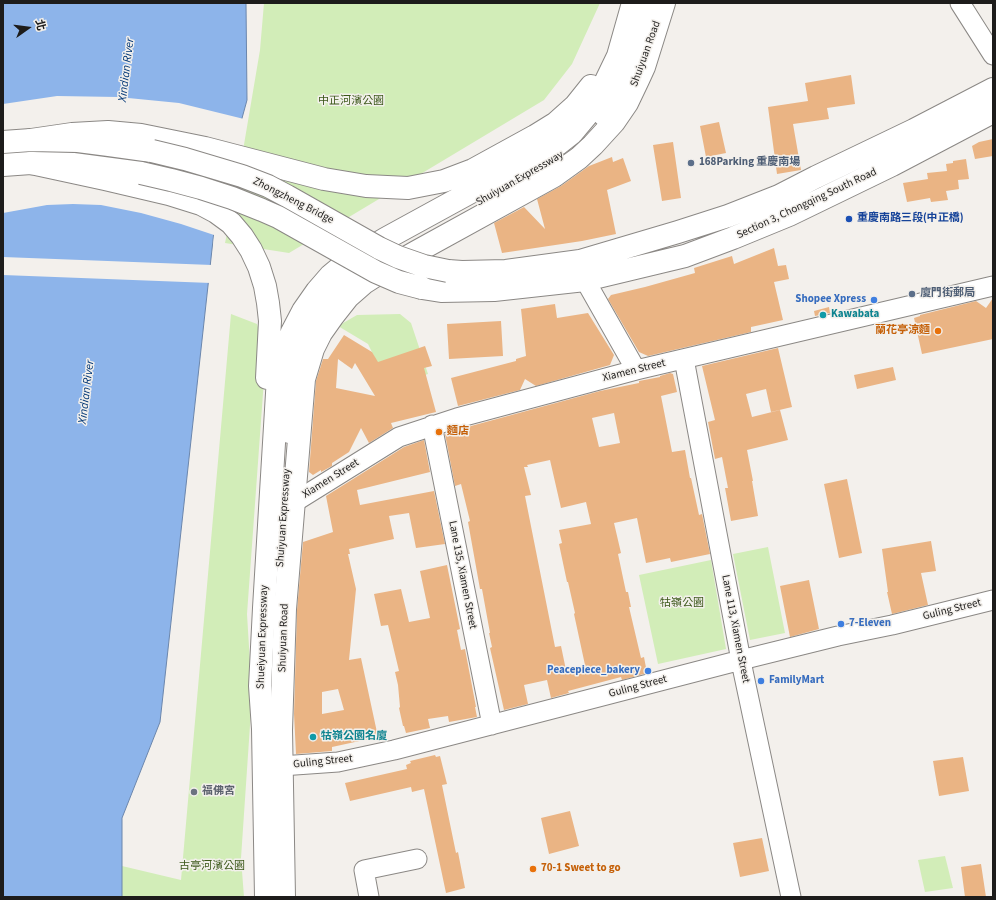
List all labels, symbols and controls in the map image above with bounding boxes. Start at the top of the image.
north arrow [8,8,48,48]
text: 北 [32,18,49,32]
street label: Shuiyuan Road [628,19,664,89]
water label: Xindian River [116,37,138,103]
park label: 中正河濱公園 [318,95,384,109]
street label: Shuiyuan Expressway [474,149,566,209]
place label: 168Parking 重慶南場 [699,156,800,170]
marker: 168Parking 重慶南場 [686,158,696,168]
street label: Section 3, Chongqing South Road [735,166,879,242]
street label: Zhongzheng Bridge [250,175,336,227]
place label: 重慶南路三段(中正橋) [857,212,964,226]
marker: 重慶南路三段(中正橋) [844,214,854,224]
place label: 廈門街郵局 [920,287,975,301]
marker: 廈門街郵局 [907,289,917,299]
place label: Shopee Xpress [795,293,866,307]
marker: Shopee Xpress [869,295,879,305]
place label: Kawabata [831,308,879,322]
marker: Kawabata [818,310,828,320]
place label: 蘭花亭涼麵 [875,324,930,338]
marker: 蘭花亭涼麵 [933,326,943,336]
street label: Xiamen Street [601,357,667,385]
water label: Xindian River [76,359,98,425]
place label: 麵店 [447,425,469,439]
marker: 麵店 [434,427,444,437]
street label: Xiamen Street [300,456,362,502]
street label: Shuiyuan Expressway [274,468,294,568]
street label: Lane 135, Xiamen Street [445,520,479,630]
street label: Lane 113, Xiamen Street [718,574,752,684]
street label: Shueiyuan Expressway [255,585,271,689]
street label: Guling Street [921,596,983,624]
park label: 牯嶺公園 [660,597,704,611]
street label: Shuiyuan Road [276,603,292,673]
place label: 7-Eleven [849,617,891,631]
marker: 7-Eleven [836,619,846,629]
place label: Peacepiece_bakery [547,664,640,678]
marker: Peacepiece_bakery [643,666,653,676]
street label: Guling Street [608,673,668,701]
place label: FamilyMart [769,674,824,688]
marker: FamilyMart [756,676,766,686]
place label: 牯嶺公園名廈 [321,730,387,744]
marker: 牯嶺公園名廈 [308,732,318,742]
street label: Guling Street [293,752,353,772]
place label: 福佛宮 [202,785,235,799]
marker: 福佛宮 [189,787,199,797]
park label: 古亭河濱公園 [179,860,245,874]
place label: 70-1 Sweet to go [541,862,621,876]
marker: 70-1 Sweet to go [528,864,538,874]

